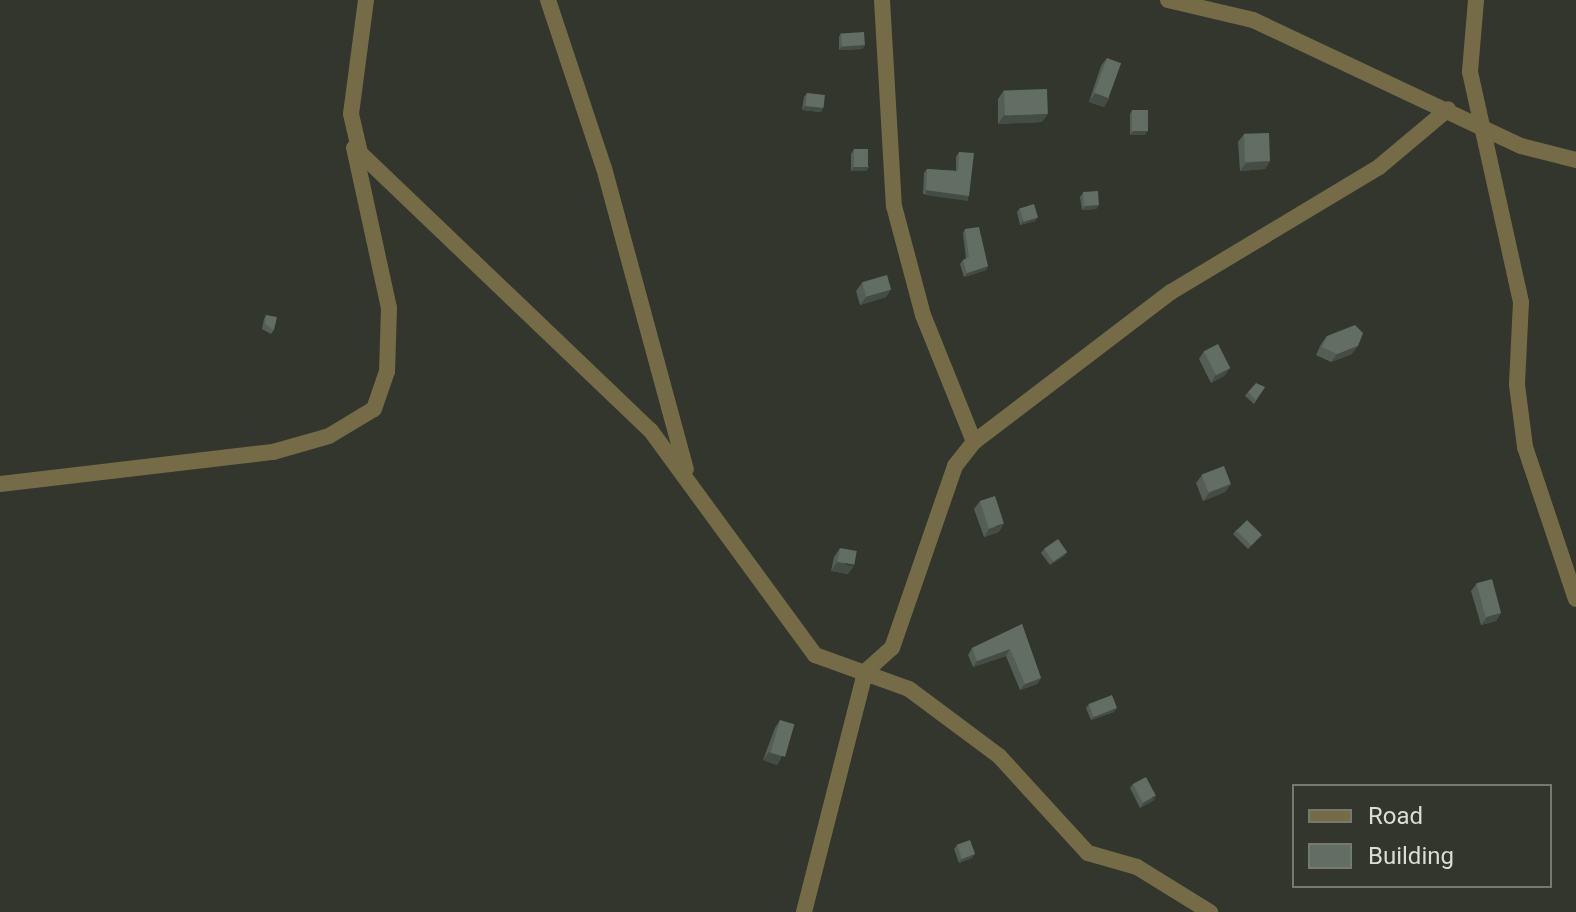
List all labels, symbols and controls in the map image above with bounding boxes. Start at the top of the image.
legend [1292,784,1552,888]
text: Road [1368,802,1423,830]
text: Building [1368,842,1454,870]

